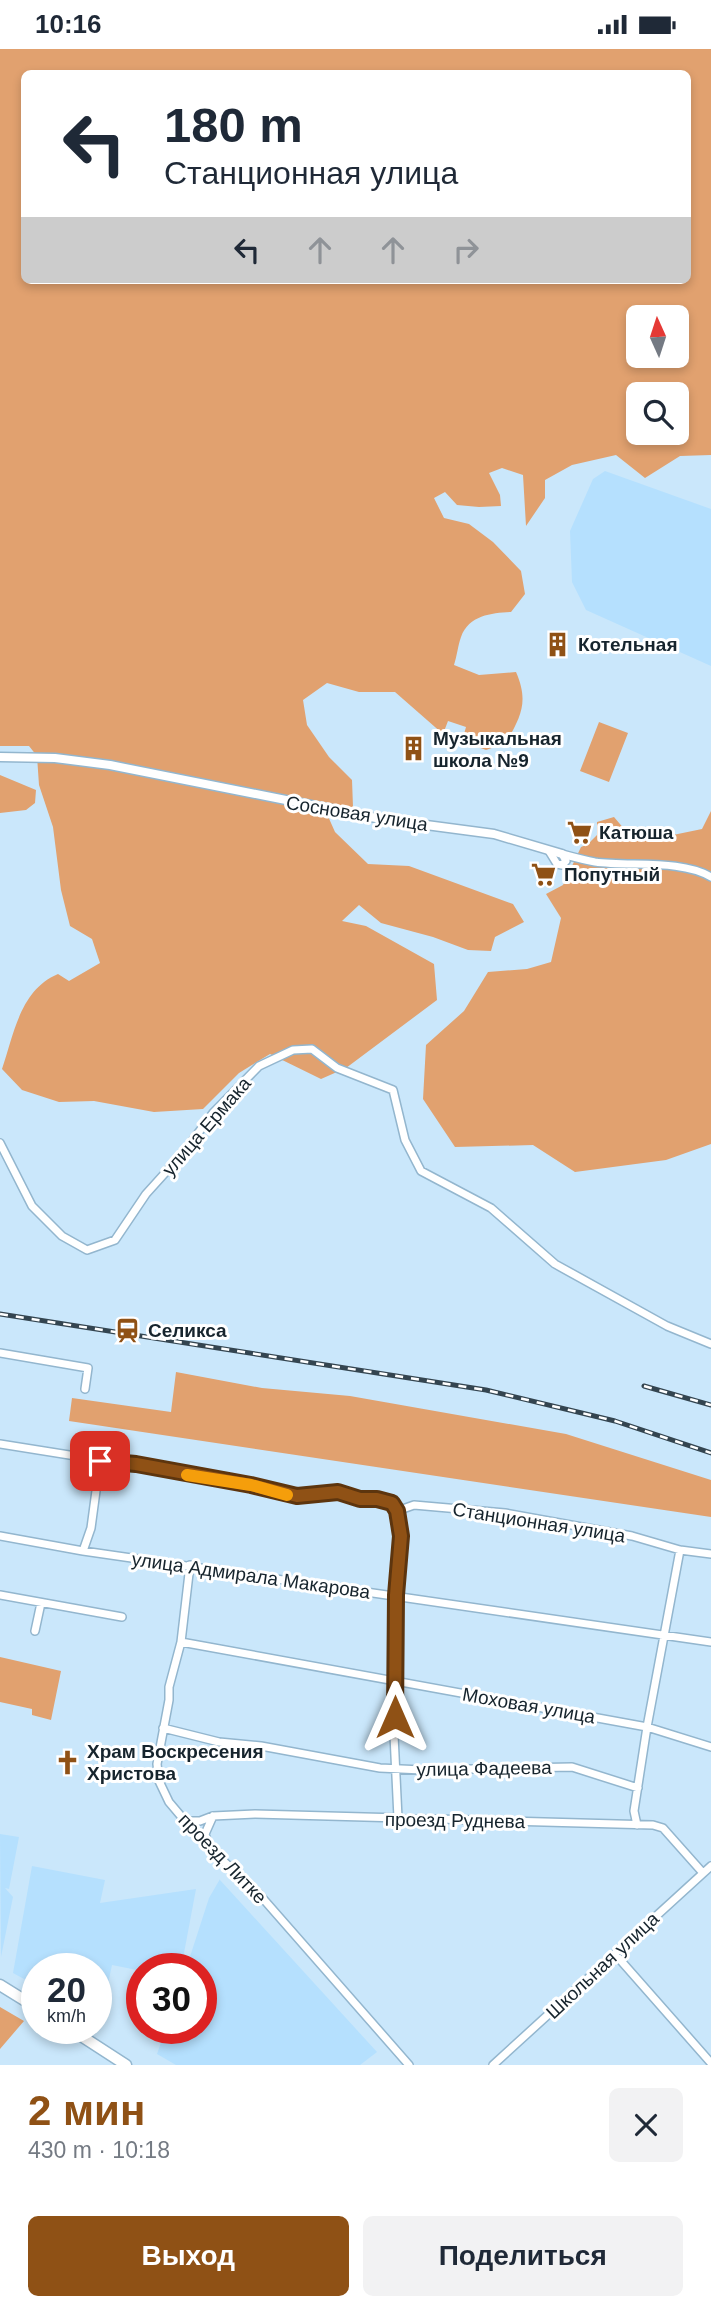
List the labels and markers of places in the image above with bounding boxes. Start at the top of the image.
building icon: Котельная [544,630,572,658]
place label: Котельная [578,634,677,655]
place label: Музыкальная школа №9 [433,728,562,771]
building icon: Музыкальная школа №9 [399,735,427,763]
supermarket icon: Катюша [565,818,593,846]
place label: Катюша [599,822,674,843]
supermarket icon: Попутный [530,860,558,888]
place label: Попутный [564,864,660,885]
station icon: Селикса [114,1316,142,1344]
place label: Селикса [148,1320,227,1341]
pin [70,1431,130,1491]
place label: Храм Воскресения Христова [87,1741,264,1784]
church icon: Храм Воскресения Христова [53,1748,81,1776]

